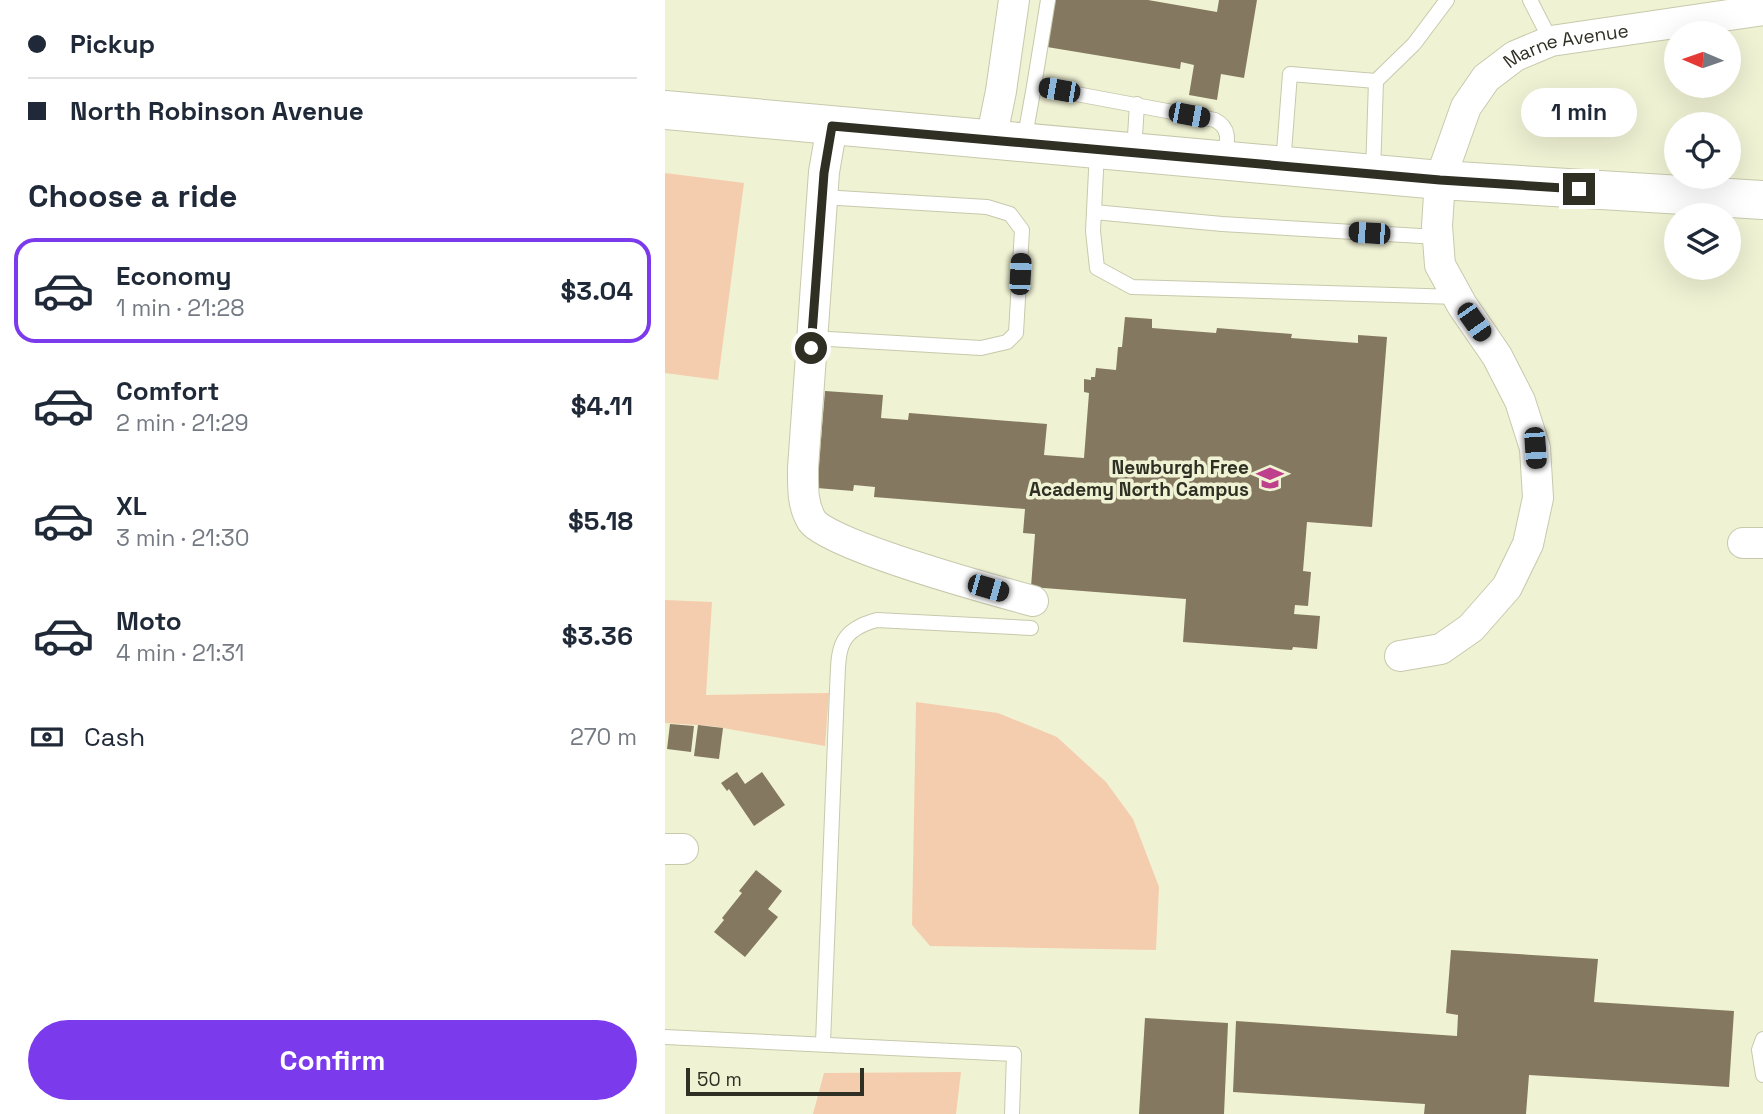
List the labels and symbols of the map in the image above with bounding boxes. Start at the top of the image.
street label: Marne Avenue [1498,17,1630,73]
north arrow [1664,21,1741,98]
car [1037,76,1082,104]
callout: 1 min [1521,88,1637,136]
car [1167,101,1212,129]
route end [1563,173,1595,205]
car [1348,221,1391,245]
car [1009,252,1032,296]
car [1454,299,1495,345]
route start [795,332,827,364]
car [1524,426,1547,470]
place label: Newburgh Free Academy North Campus [1029,455,1249,502]
school or university icon: Newburgh Free Academy North Campus [1255,463,1285,493]
car [965,572,1012,604]
scale bar [686,1065,865,1097]

